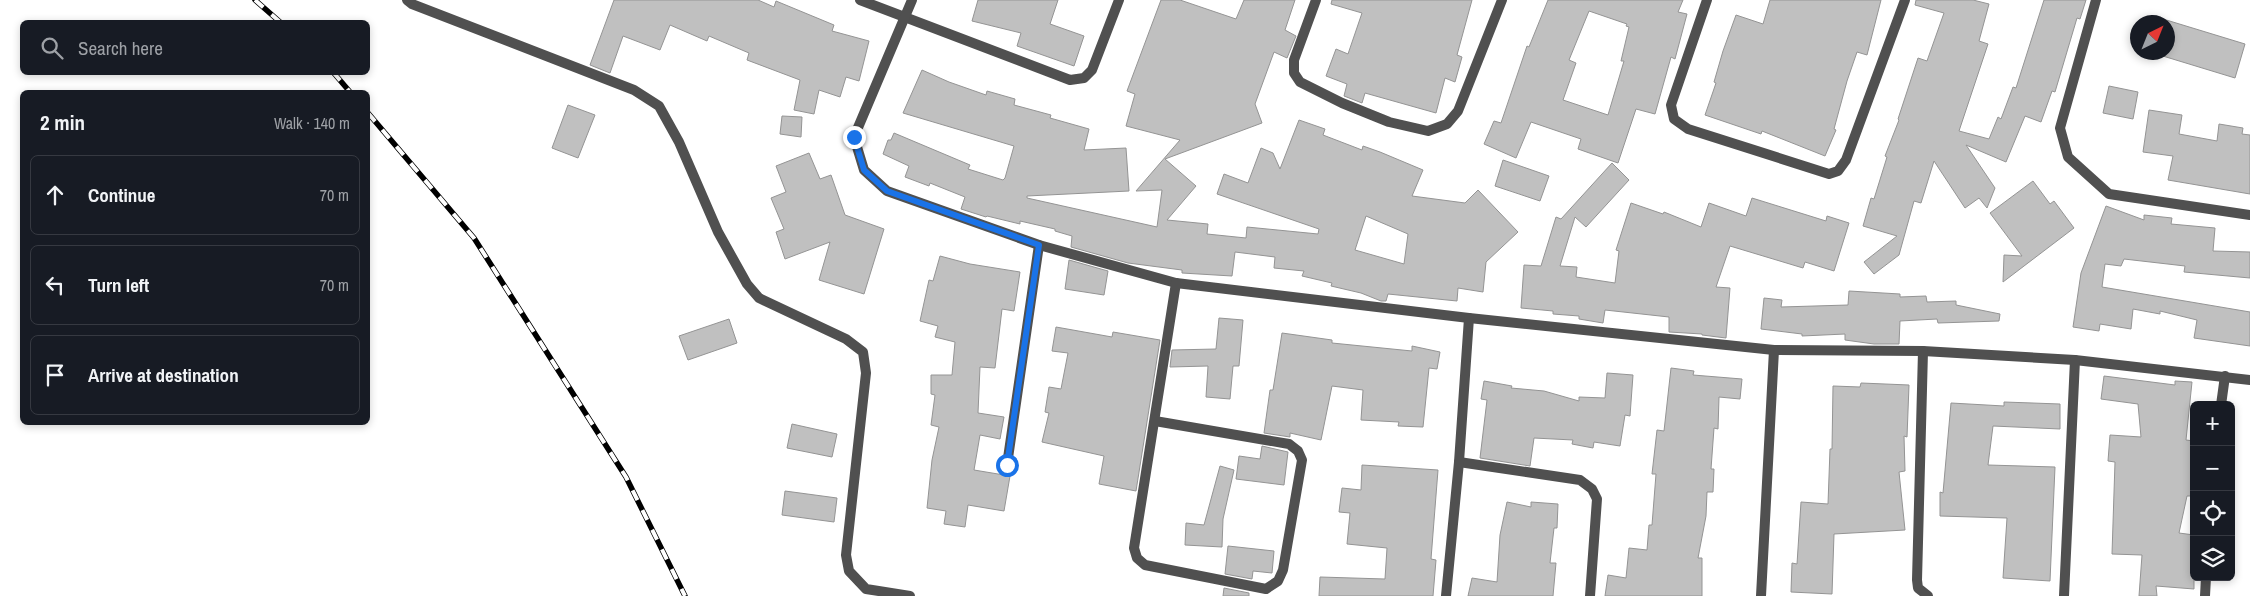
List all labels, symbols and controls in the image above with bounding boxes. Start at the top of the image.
north arrow [2130,15,2175,60]
search box [20,20,370,75]
icon: search [38,34,66,62]
text: Search here [78,35,163,61]
text: 2 min [40,108,85,137]
text: Walk · 140 m [274,112,350,134]
route end [843,126,866,149]
icon: ahead [41,181,69,209]
text: Continue [88,182,156,208]
text: 70 m [320,184,349,206]
icon: left [41,271,69,299]
text: Turn left [88,272,149,298]
text: 70 m [320,274,349,296]
icon: arrive [41,361,69,389]
text: Arrive at destination [88,362,239,388]
map controls [2190,401,2235,581]
button: + [2190,401,2235,446]
button: − [2190,446,2235,491]
route start [996,454,1019,477]
button: locate [2190,491,2235,536]
button: layers [2190,536,2235,581]

